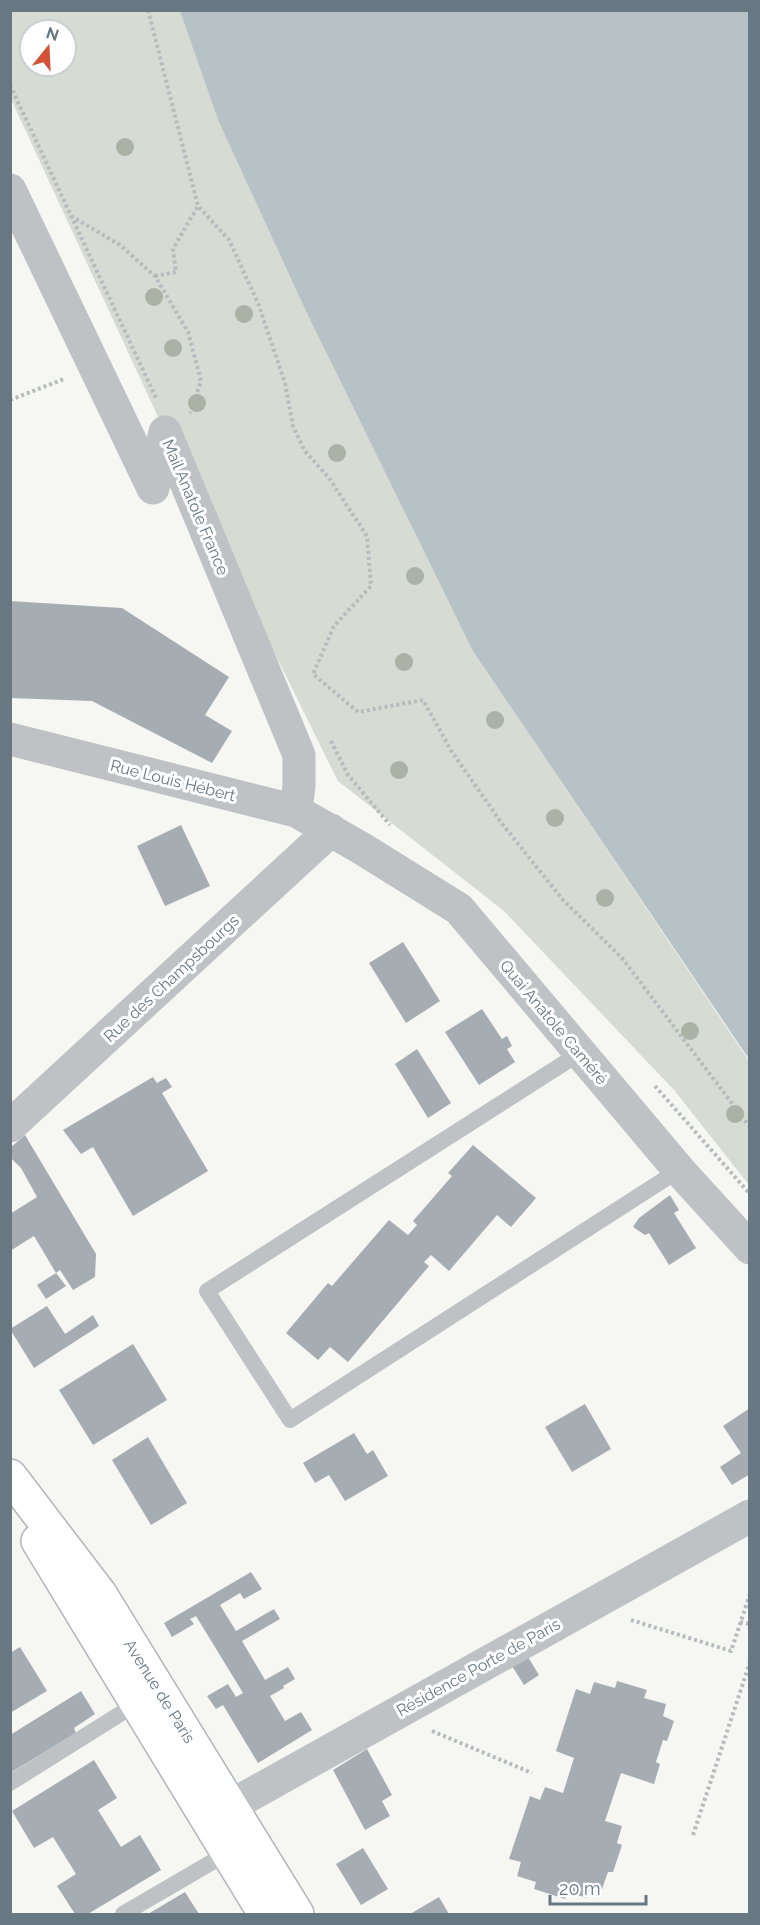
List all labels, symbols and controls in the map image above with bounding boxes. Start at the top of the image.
north arrow [18,18,78,78]
text: N [44,23,61,45]
street label: Mail Anatole France [158,437,233,578]
street label: Rue Louis Hébert [108,756,238,805]
street label: Rue des Champsbourgs [100,911,243,1046]
street label: Quai Anatole Caméré [496,956,611,1089]
street label: Résidence Porte de Paris [393,1614,564,1720]
street label: Avenue de Paris [120,1636,199,1747]
scale bar [550,1868,646,1906]
text: 20 m [559,1878,601,1899]

